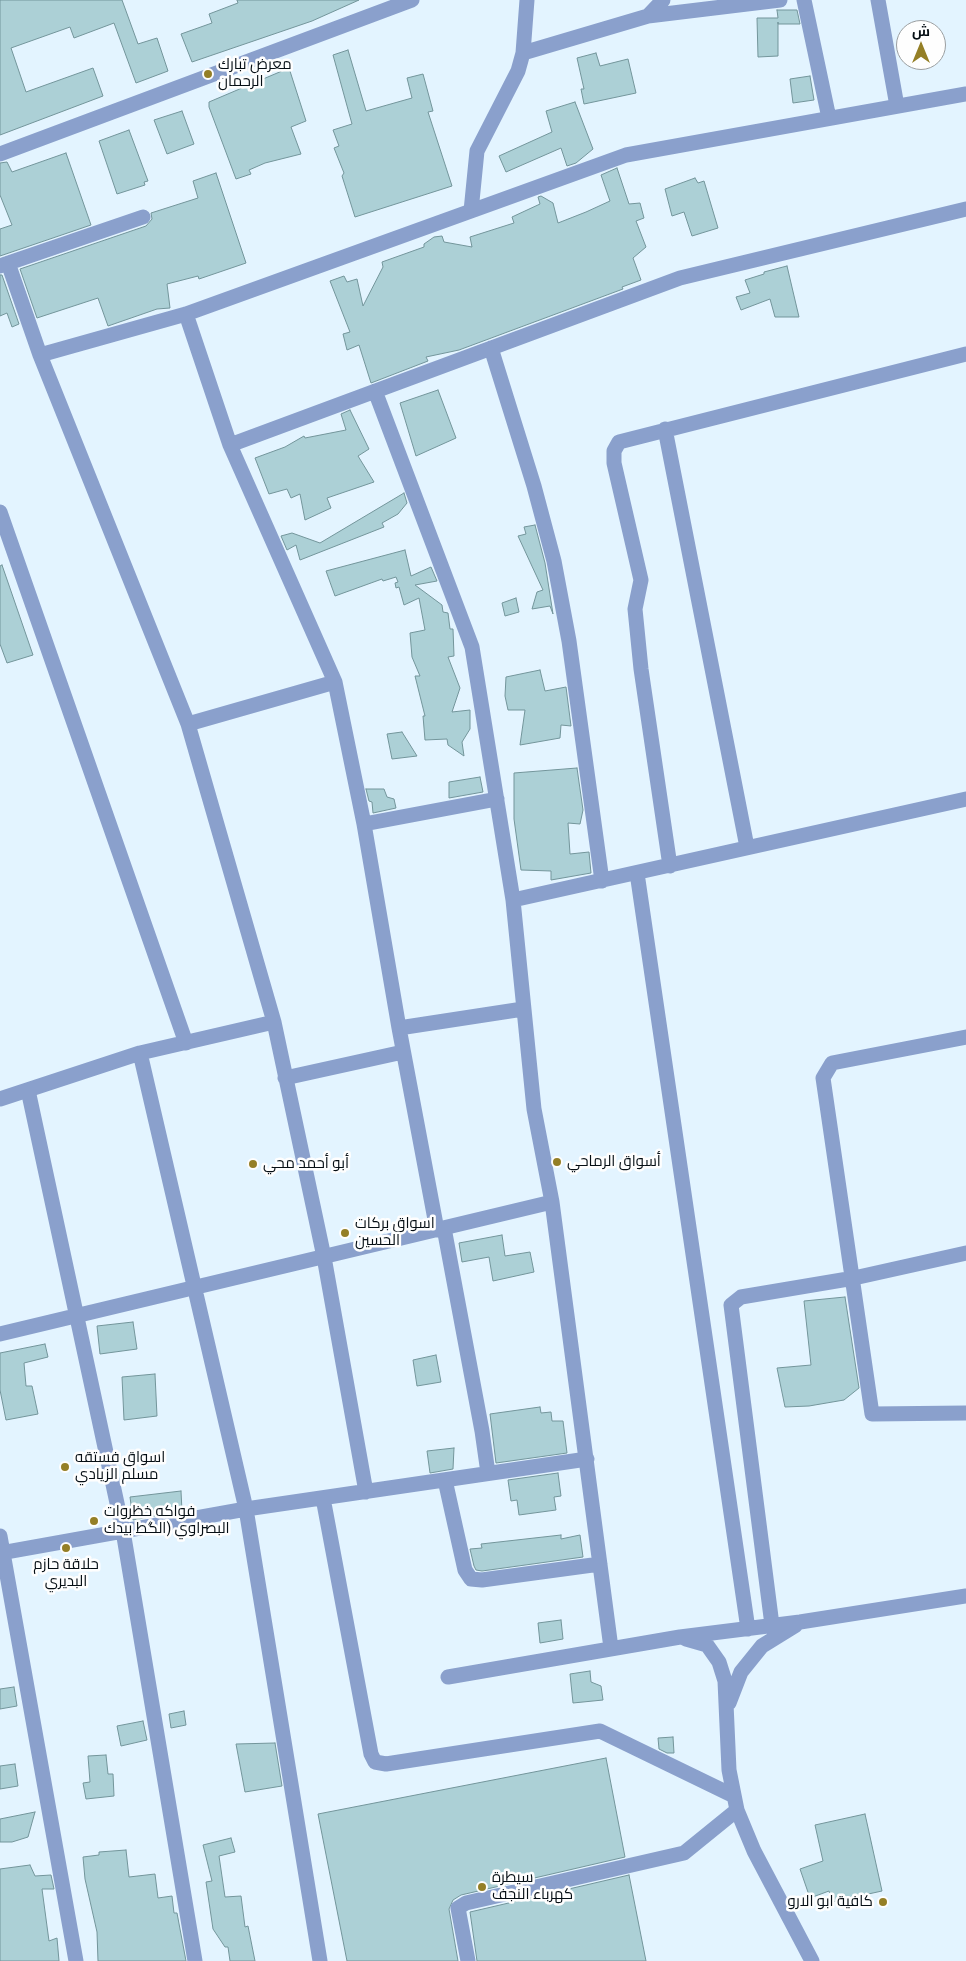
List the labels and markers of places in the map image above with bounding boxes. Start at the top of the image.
place label: معرض تبارك الرحمان [218,56,292,91]
marker: معرض تبارك الرحمان [202,68,214,80]
place label: أسواق الرماحي [567,1153,661,1171]
place label: أبو أحمد محي [263,1155,349,1173]
marker: أسواق الرماحي [551,1156,563,1168]
marker: أبو أحمد محي [247,1158,259,1170]
place label: اسواق بركات الحسين [355,1215,435,1250]
marker: اسواق بركات الحسين [339,1227,351,1239]
place label: اسواق فستقه مسلم الزيادي [75,1449,165,1484]
marker: اسواق فستقه مسلم الزيادي [59,1461,71,1473]
place label: فواكه خظروات البصراوي (الگط بيدك [104,1503,230,1538]
marker: فواكه خظروات البصراوي (الگط بيدك [88,1515,100,1527]
marker: حلاقة حازم البديري [60,1542,72,1554]
place label: حلاقة حازم البديري [33,1556,99,1591]
place label: سيطرة كهرباء النجف [492,1869,573,1904]
marker: سيطرة كهرباء النجف [476,1881,488,1893]
place label: كافية ابو الارو [788,1893,873,1911]
marker: كافية ابو الارو [877,1896,889,1908]

